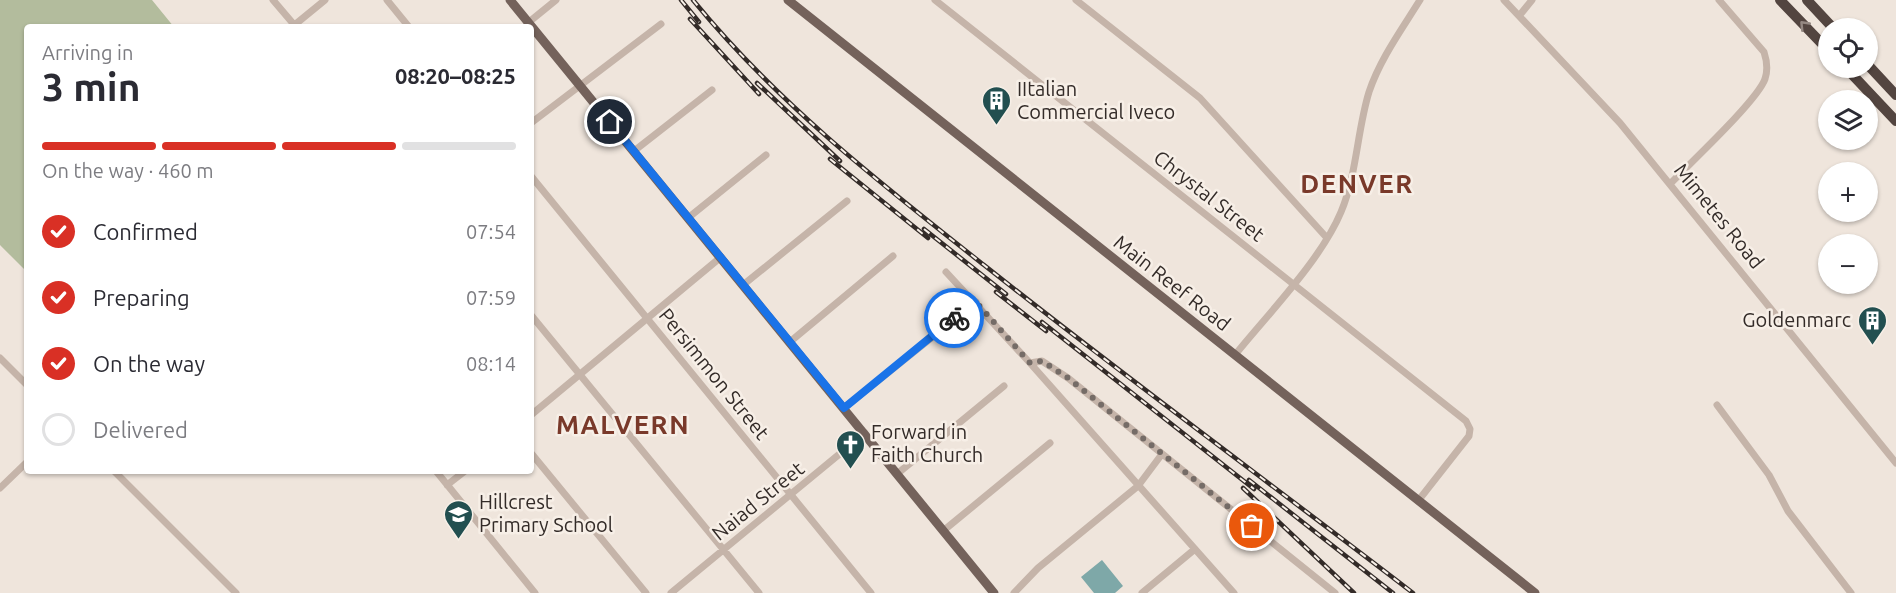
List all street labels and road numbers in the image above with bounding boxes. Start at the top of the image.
street label: Chrystal Street [1150,145,1269,246]
street label: Mimetes Road [1670,158,1769,273]
street label: Main Reef Road [1110,230,1235,335]
street label: Persimmon Street [655,304,774,444]
street label: Naiad Street [707,456,808,545]

